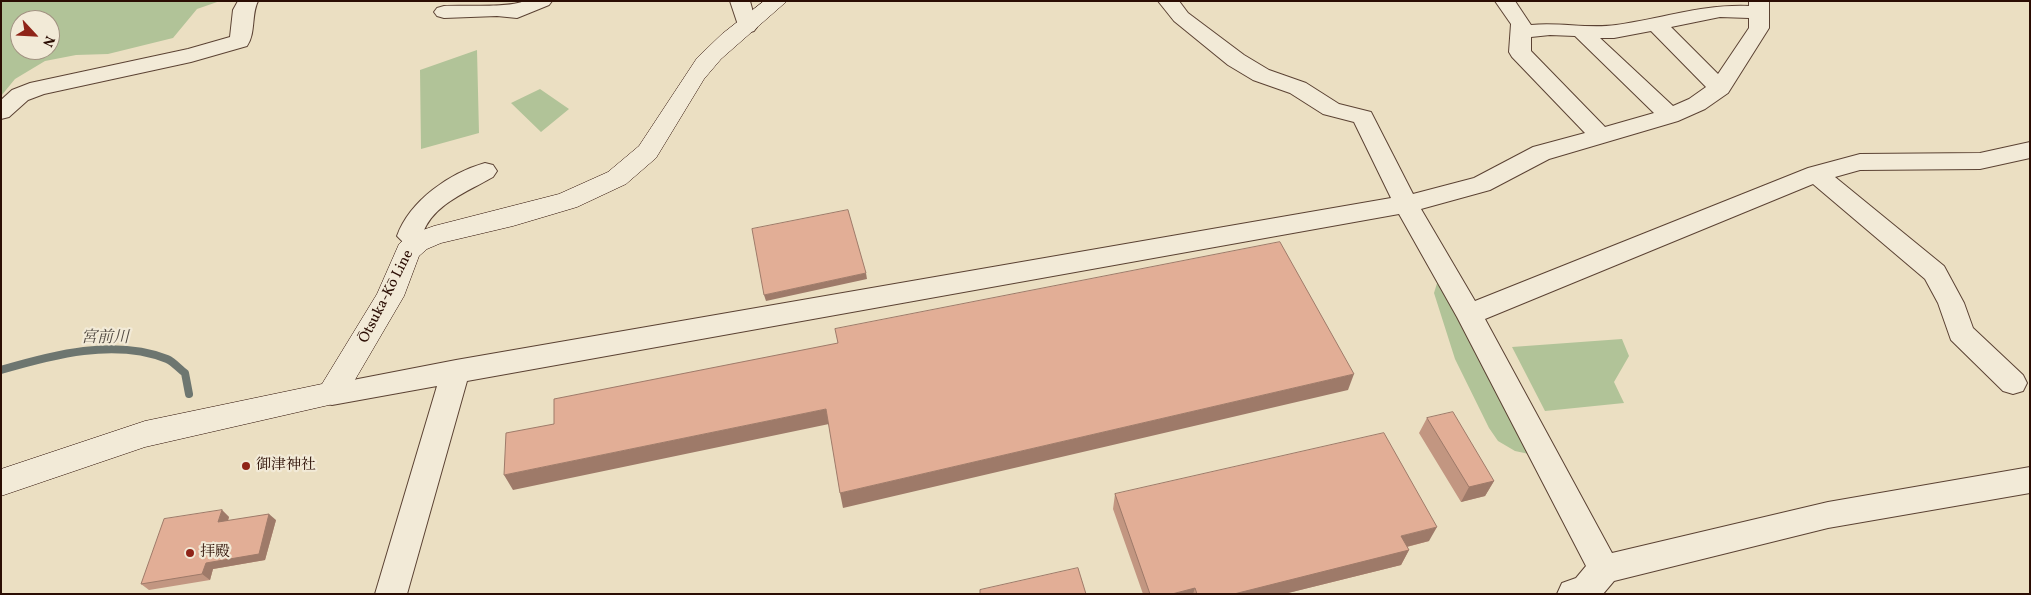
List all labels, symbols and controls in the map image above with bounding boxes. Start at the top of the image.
north arrow [10,10,60,60]
text: N [37,32,59,50]
street label: Ōtsuka-Kō Line [356,247,418,347]
water label: 宮前川 [81,329,129,349]
place label: 御津神社 [256,457,316,475]
marker: 御津神社 [240,460,252,472]
place label: 拝殿 [200,544,230,562]
marker: 拝殿 [184,547,196,559]

